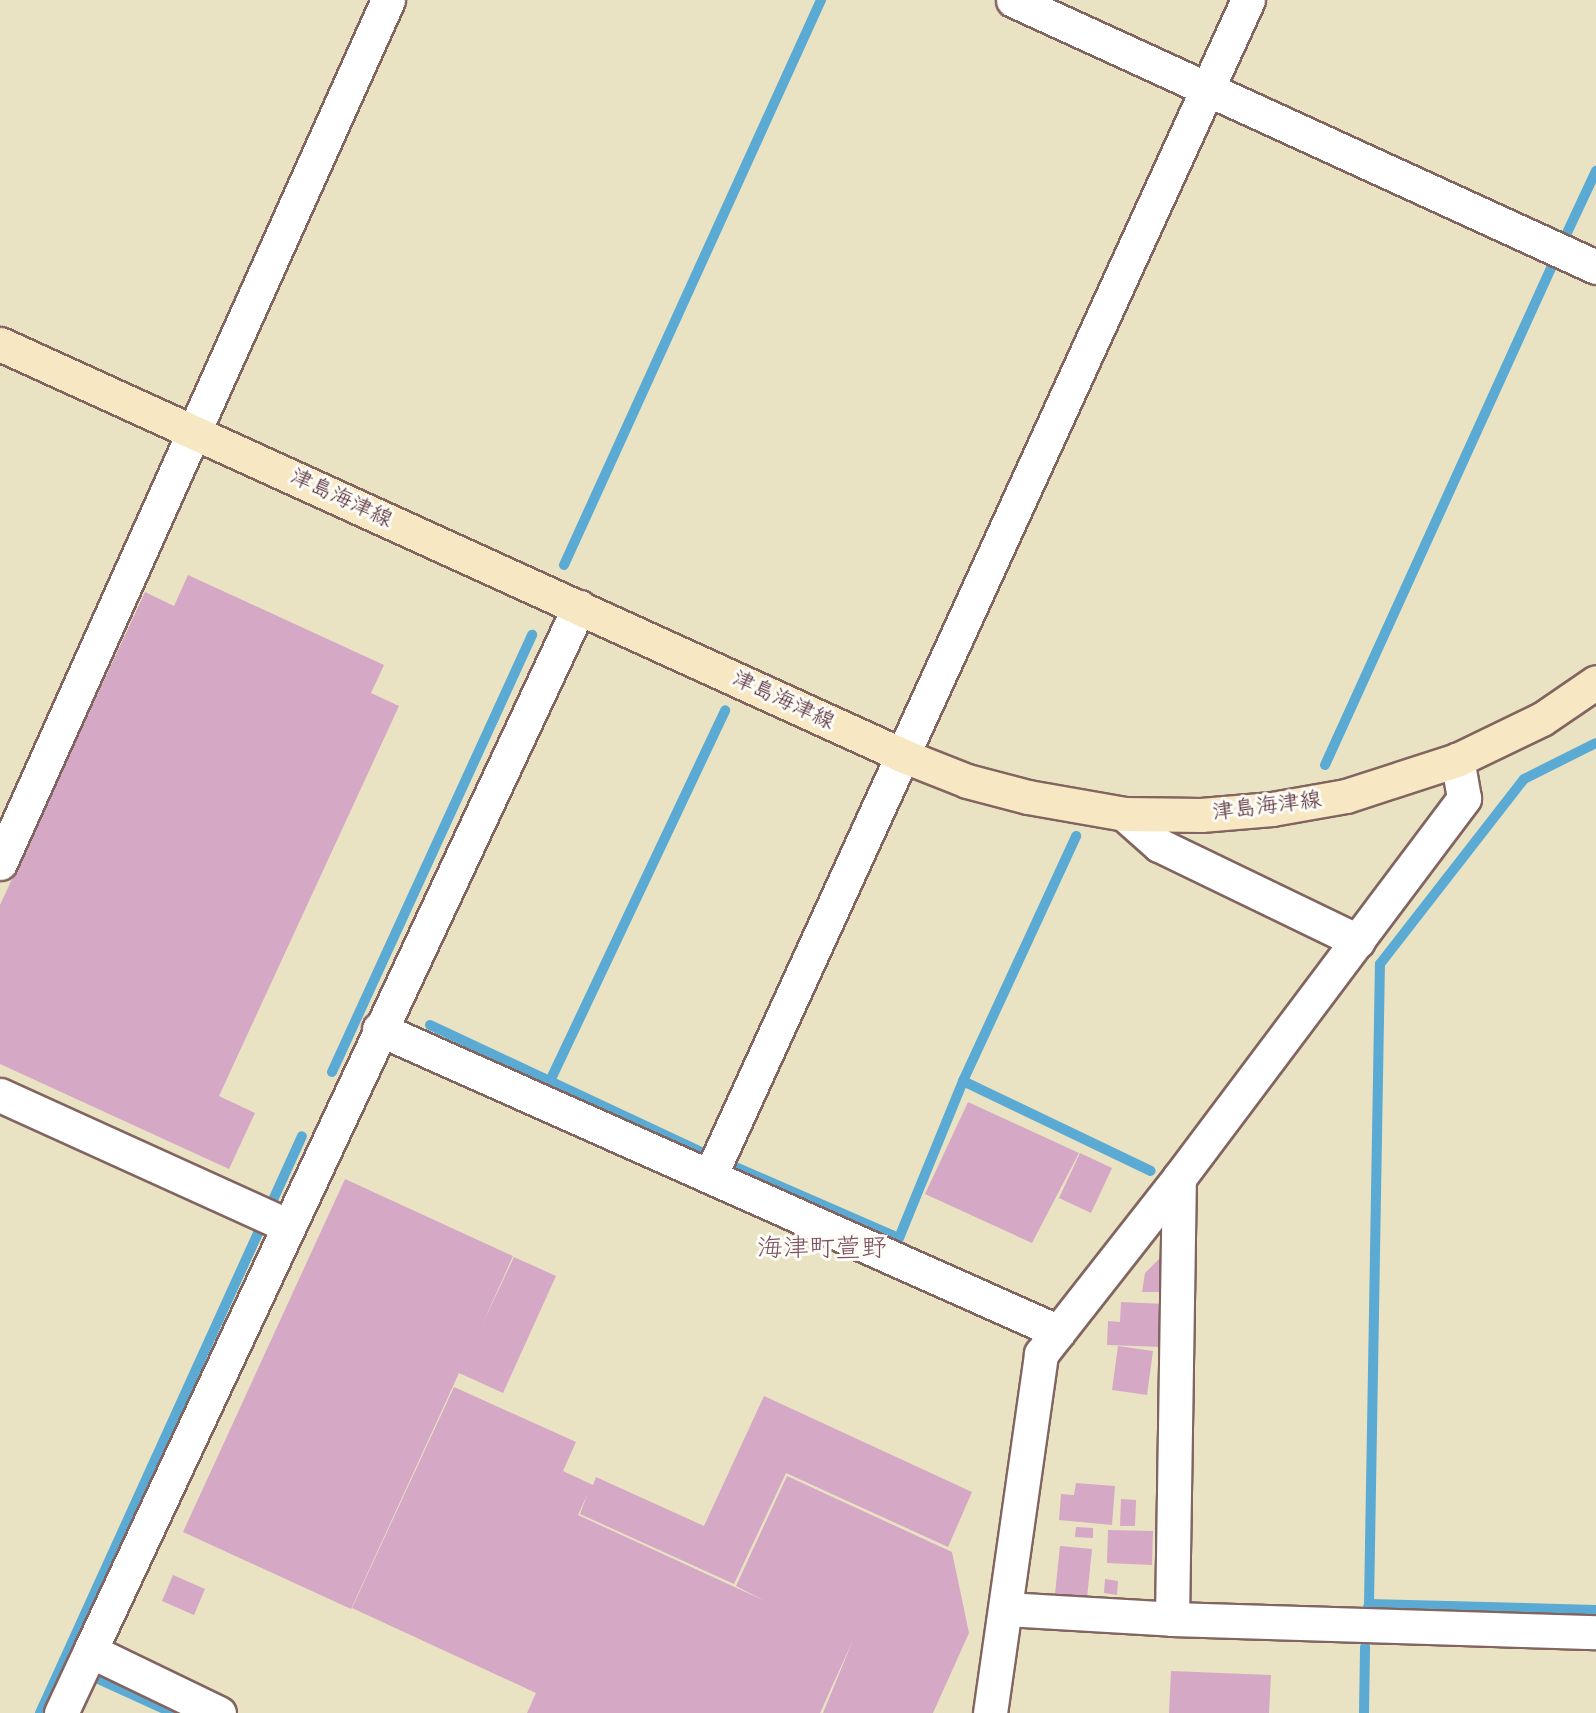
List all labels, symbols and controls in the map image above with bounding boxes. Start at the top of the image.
street label: 津島海津線 [286,464,396,534]
street label: 津島海津線 [728,666,838,736]
street label: 津島海津線 [1211,787,1323,827]
district label: 海津町萱野 [757,1234,887,1266]

